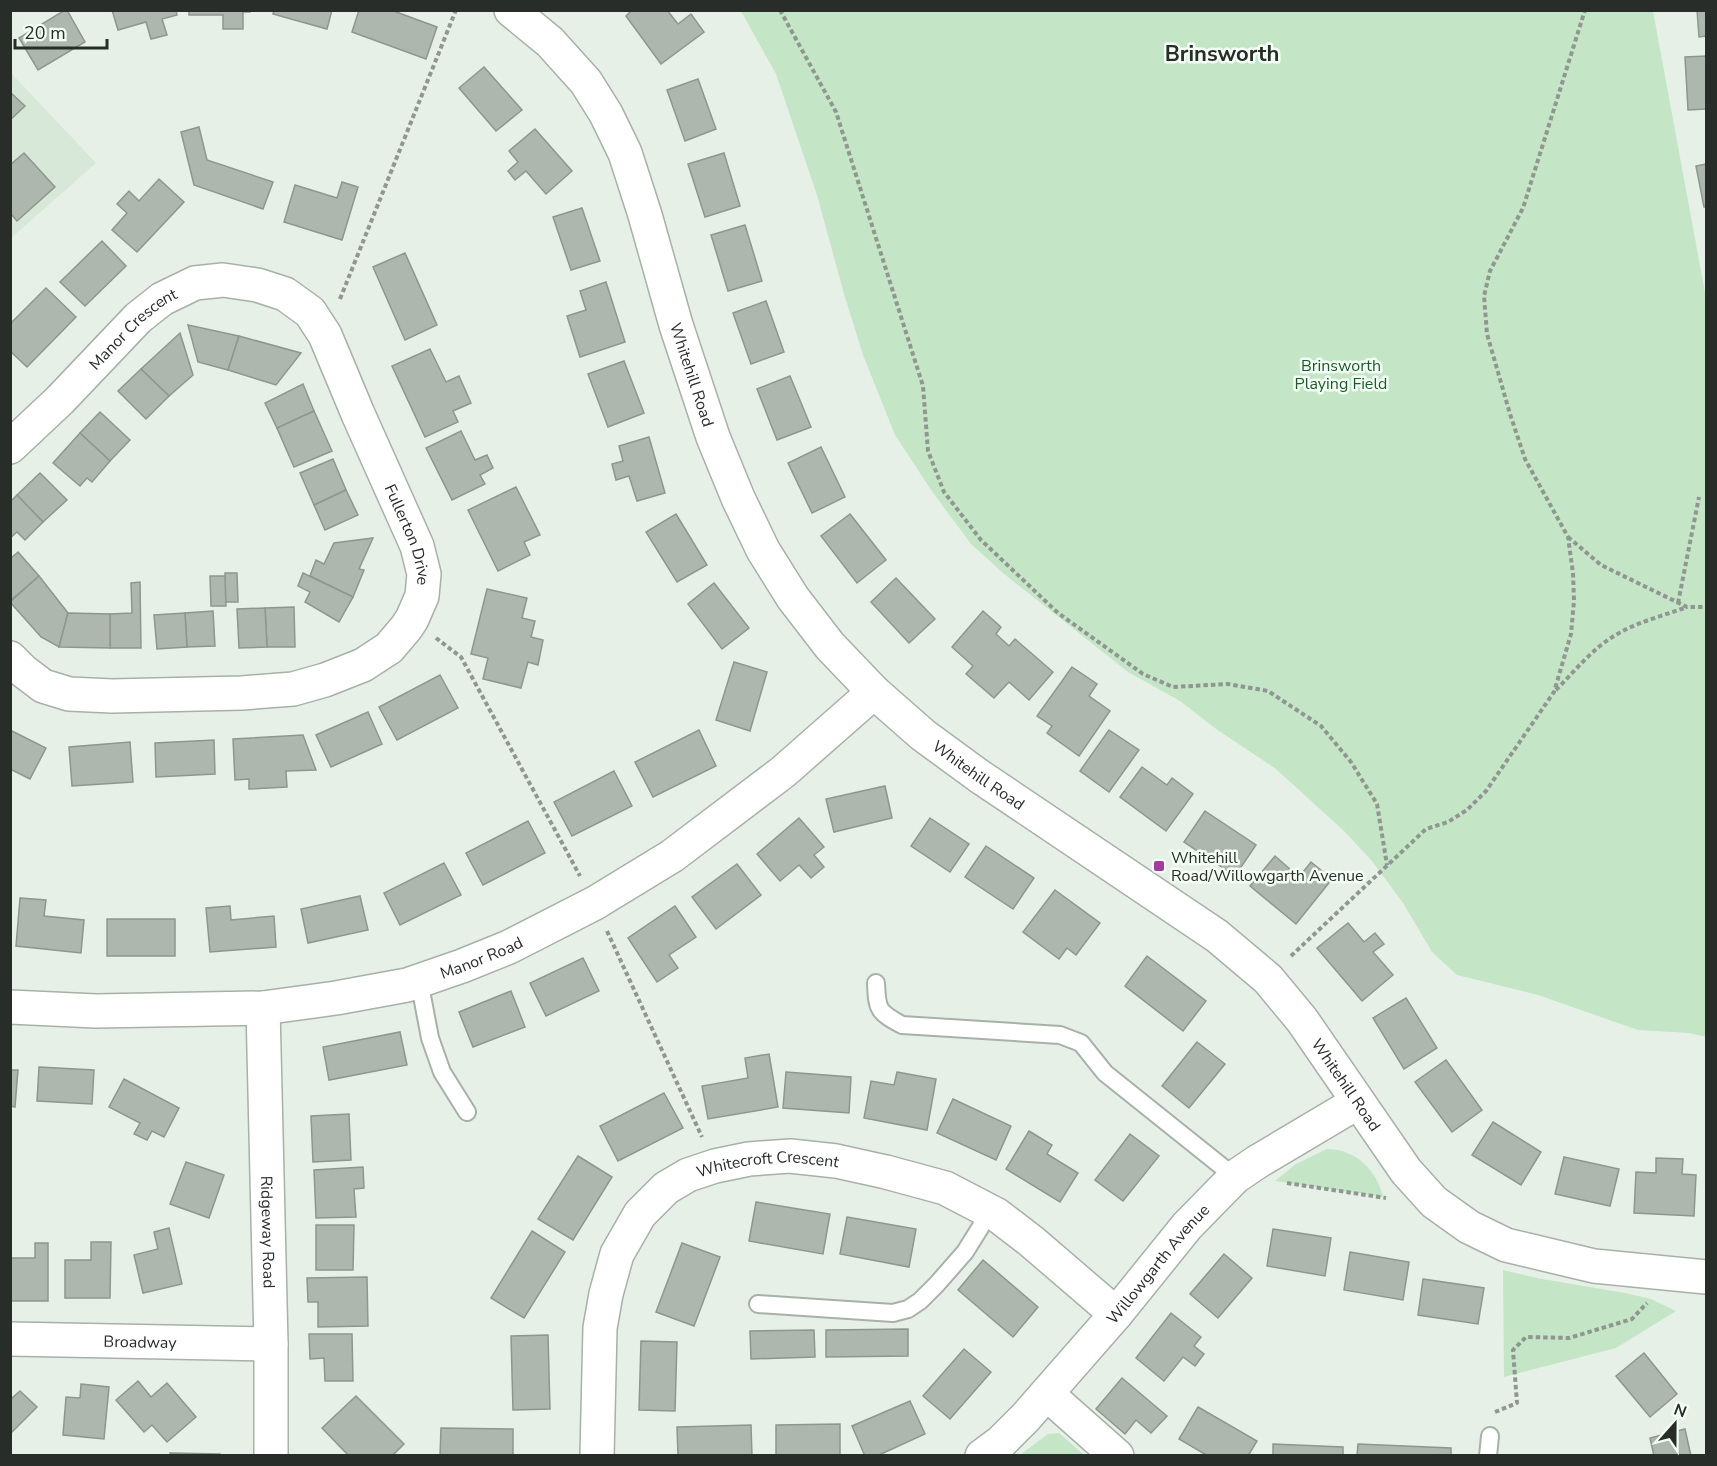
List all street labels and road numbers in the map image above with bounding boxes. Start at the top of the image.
street label: Manor Crescent [84,283,181,375]
street label: Whitehill Road [664,320,719,430]
street label: Fullerton Drive [379,481,435,586]
street label: Whitehill Road [928,735,1029,816]
street label: Manor Road [437,932,527,985]
street label: Whitehill Road [1306,1034,1385,1136]
street label: Whitecroft Crescent [694,1146,841,1183]
street label: Ridgeway Road [255,1175,280,1289]
street label: Willowgarth Avenue [1102,1199,1215,1329]
street label: Broadway [103,1331,177,1354]

